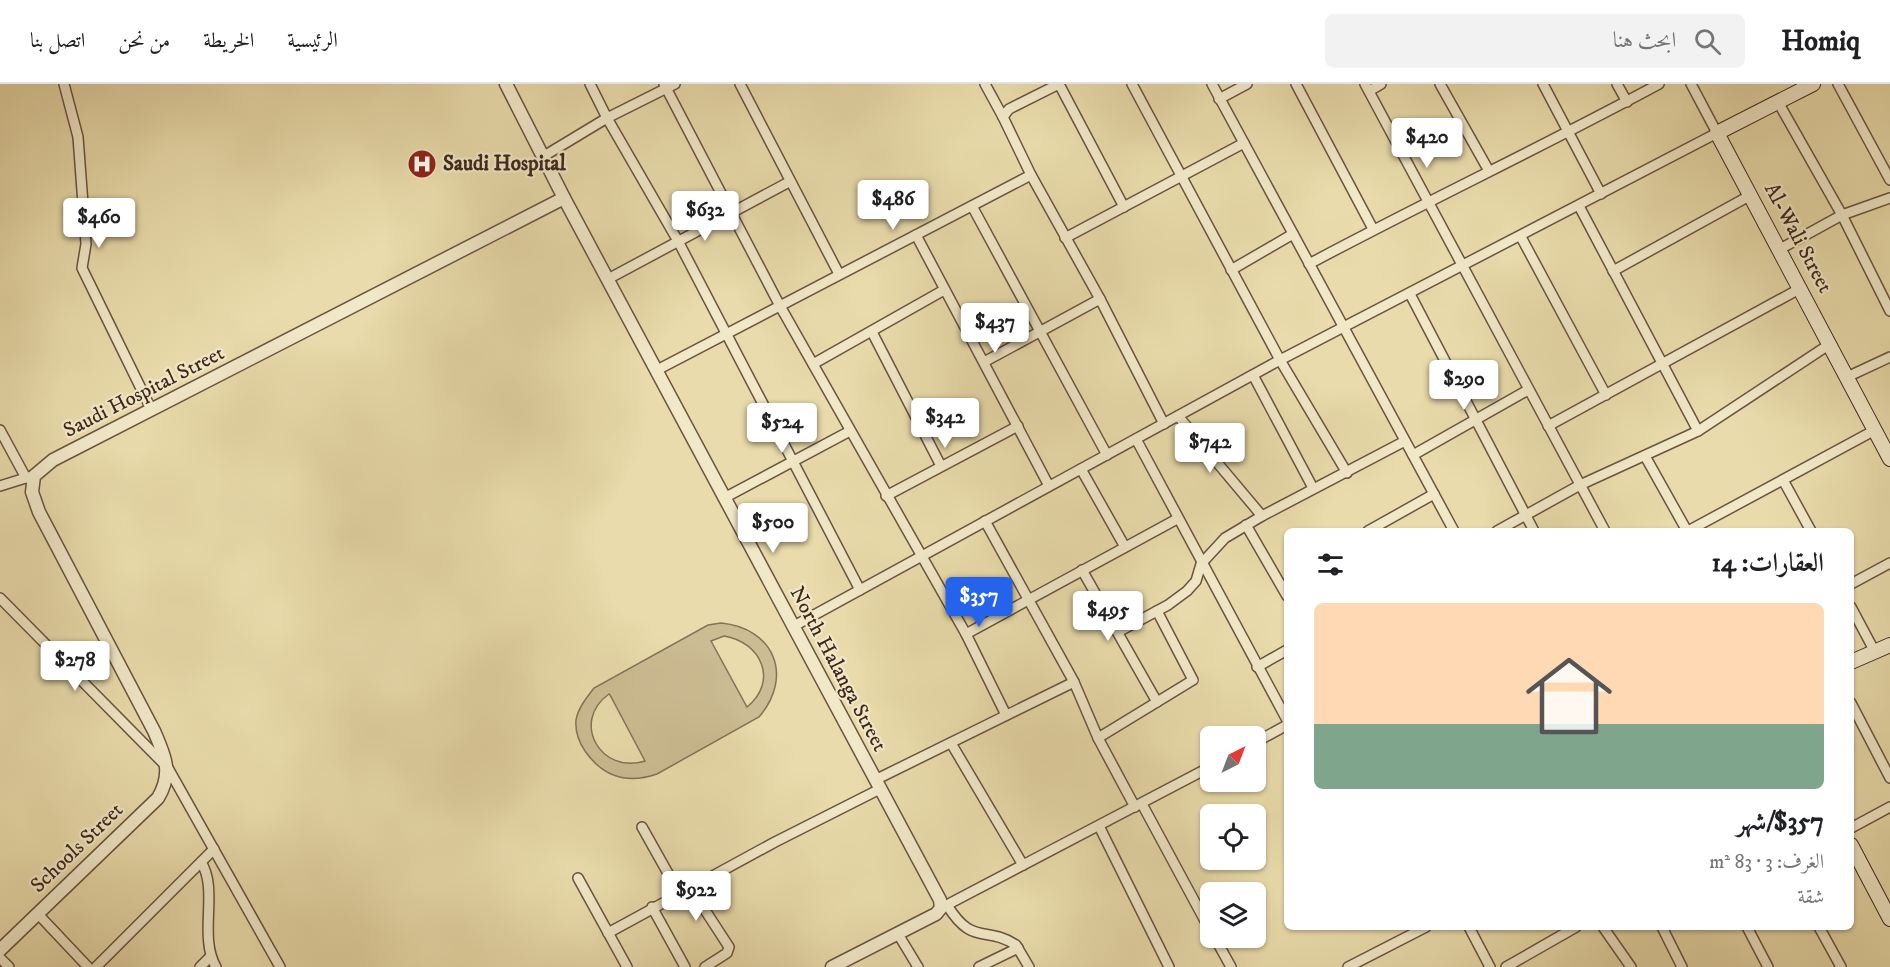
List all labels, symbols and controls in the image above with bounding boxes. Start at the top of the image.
search box [1325,14,1745,68]
text: Homiq [1781,24,1860,59]
icon: search [1691,25,1724,58]
text: ابحث هنا [1613,27,1676,54]
text: اتصل بنا [30,28,85,54]
text: من نحن [118,28,170,54]
text: الخريطة [203,28,254,54]
text: الرئيسية [287,28,338,54]
pin: $420 [1391,118,1463,169]
text: $420 [1405,125,1449,150]
hospital icon: Saudi Hospital [406,148,438,180]
place label: Saudi Hospital [443,151,567,177]
street label: Al-Wali Street [1758,178,1838,298]
pin: $486 [857,180,929,231]
text: $486 [872,187,914,212]
pin: $632 [669,191,741,242]
pin: $460 [63,198,135,249]
text: $632 [686,198,724,223]
text: $460 [77,205,121,230]
pin: $437 [959,303,1031,354]
text: $437 [975,310,1015,335]
street label: Saudi Hospital Street [59,340,229,444]
pin: $290 [1428,360,1500,411]
text: $290 [1443,367,1485,392]
pin: $342 [909,398,981,449]
pin: $524 [746,403,818,454]
text: $342 [925,405,965,430]
text: $524 [761,410,803,435]
pin: $742 [1174,423,1246,474]
text: $742 [1189,430,1231,455]
pin: $500 [737,503,809,554]
text: $500 [752,510,794,535]
text: العقارات: 14 [1712,547,1824,580]
icon: filters [1314,548,1347,581]
pin: $357 [943,577,1015,628]
street label: North Halanga Street [784,582,893,756]
text: $357 [960,584,998,609]
pin: $495 [1072,591,1144,642]
text: $495 [1087,598,1129,623]
pin: $278 [39,641,111,692]
icon: home [1515,642,1623,750]
text: $278 [55,648,95,673]
north arrow [1200,726,1266,792]
map controls [1200,726,1266,948]
street label: Schools Street [25,797,129,899]
button: locate [1200,804,1266,870]
text: $357/شهر [1737,806,1824,839]
text: الغرف: 3 · 83 m² [1709,850,1824,875]
pin: $922 [660,871,732,922]
text: $922 [676,878,716,903]
button: layers [1200,882,1266,948]
text: شقة [1798,885,1824,910]

